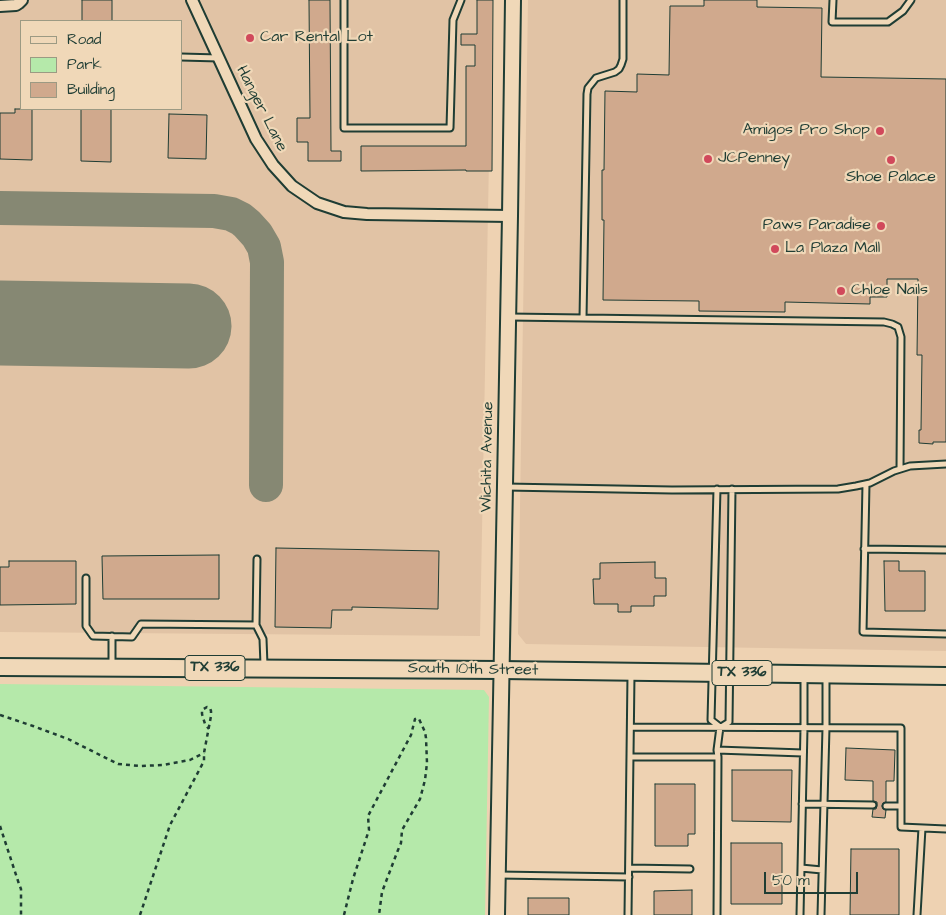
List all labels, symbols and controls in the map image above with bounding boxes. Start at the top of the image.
legend [20,20,182,110]
place label: Car Rental Lot [260,28,373,48]
text: Road [67,29,101,50]
marker: Car Rental Lot [244,32,256,44]
text: Park [67,54,102,75]
street label: Hanger Lane [231,63,291,155]
text: Building [67,79,115,100]
place label: Amigos Pro Shop [743,121,870,141]
marker: Amigos Pro Shop [874,125,886,137]
place label: JCPenney [718,149,790,169]
marker: JCPenney [702,153,714,165]
marker: Shoe Palace [885,154,897,166]
place label: Shoe Palace [846,168,936,188]
place label: Paws Paradise [763,216,871,236]
marker: Paws Paradise [875,220,887,232]
place label: La Plaza Mall [785,239,880,259]
marker: La Plaza Mall [769,243,781,255]
place label: Chloe Nails [851,281,928,301]
marker: Chloe Nails [835,285,847,297]
street label: Wichita Avenue [477,401,499,513]
road number: TX 336 [185,656,245,680]
street label: South 10th Street [408,659,538,681]
road number: TX 336 [712,660,772,686]
scale bar [766,862,860,894]
text: 50 m [772,870,810,891]

